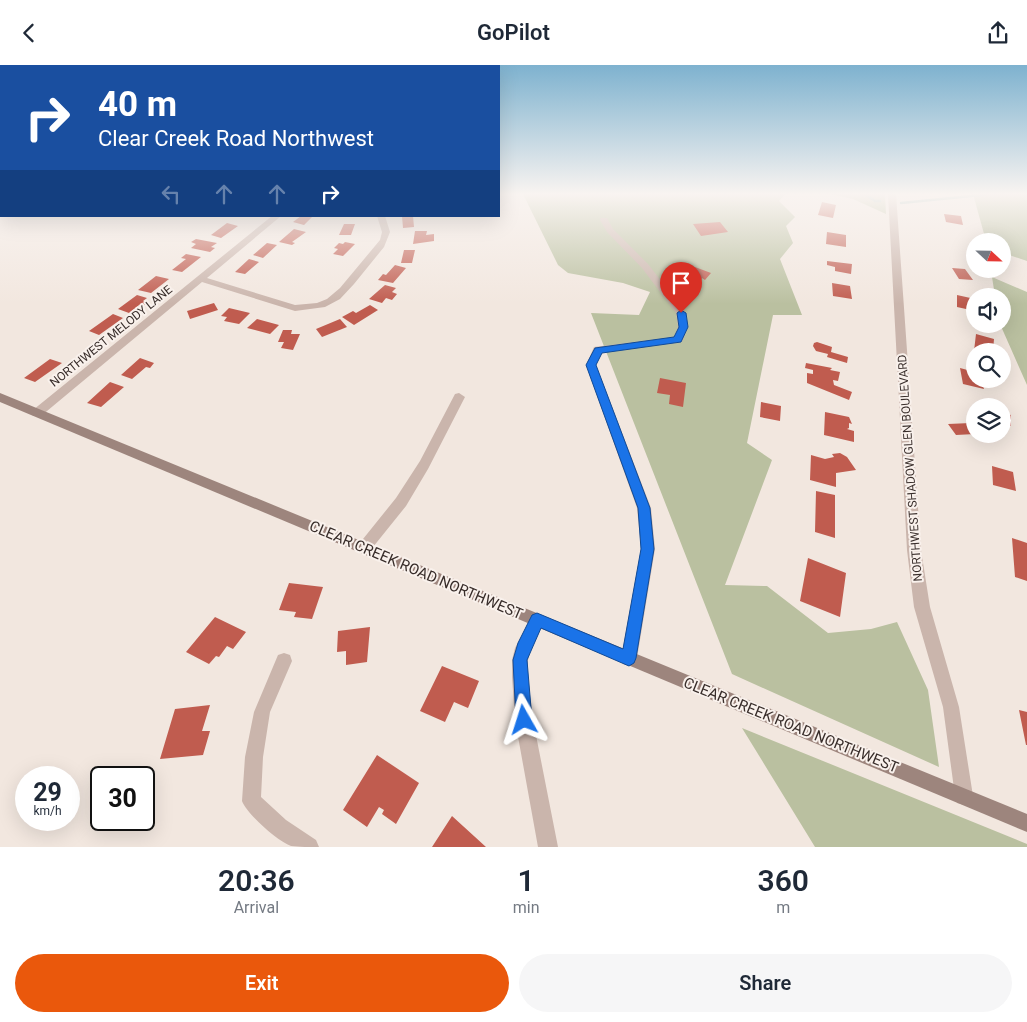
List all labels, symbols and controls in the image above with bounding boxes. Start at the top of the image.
icon: back [15,19,43,47]
icon: share [984,19,1012,47]
text: GoPilot [477,20,550,45]
text: 40 m [98,84,177,125]
icon: right [15,85,80,150]
text: Clear Creek Road Northwest [98,126,374,151]
icon: left [157,180,185,208]
icon: ahead [210,180,238,208]
icon: ahead [263,180,291,208]
icon: right [316,180,344,208]
north arrow [966,233,1011,277]
map controls [966,233,1011,443]
pin [660,262,702,313]
icon: arrive [667,269,695,297]
street label: NORTHWEST MELODY LANE [47,282,175,390]
button: sound [966,288,1011,333]
button: search [966,343,1011,388]
street label: NORTHWEST SHADOW GLEN BOULEVARD [895,354,925,582]
button: layers [966,398,1011,443]
street label: CLEAR CREEK ROAD NORTHWEST [307,517,525,623]
street label: CLEAR CREEK ROAD NORTHWEST [681,674,901,776]
position arrow [497,693,549,745]
speed limit sign: 30 [90,766,155,831]
text: 29 [33,778,62,807]
text: km/h [33,804,62,818]
text: 20:36 [218,863,295,898]
text: 1 [518,863,535,898]
text: 360 [758,863,809,898]
text: Arrival [234,898,279,917]
text: min [513,898,540,917]
text: m [776,898,790,917]
button: Exit [15,954,509,1012]
button: Share [519,954,1012,1012]

